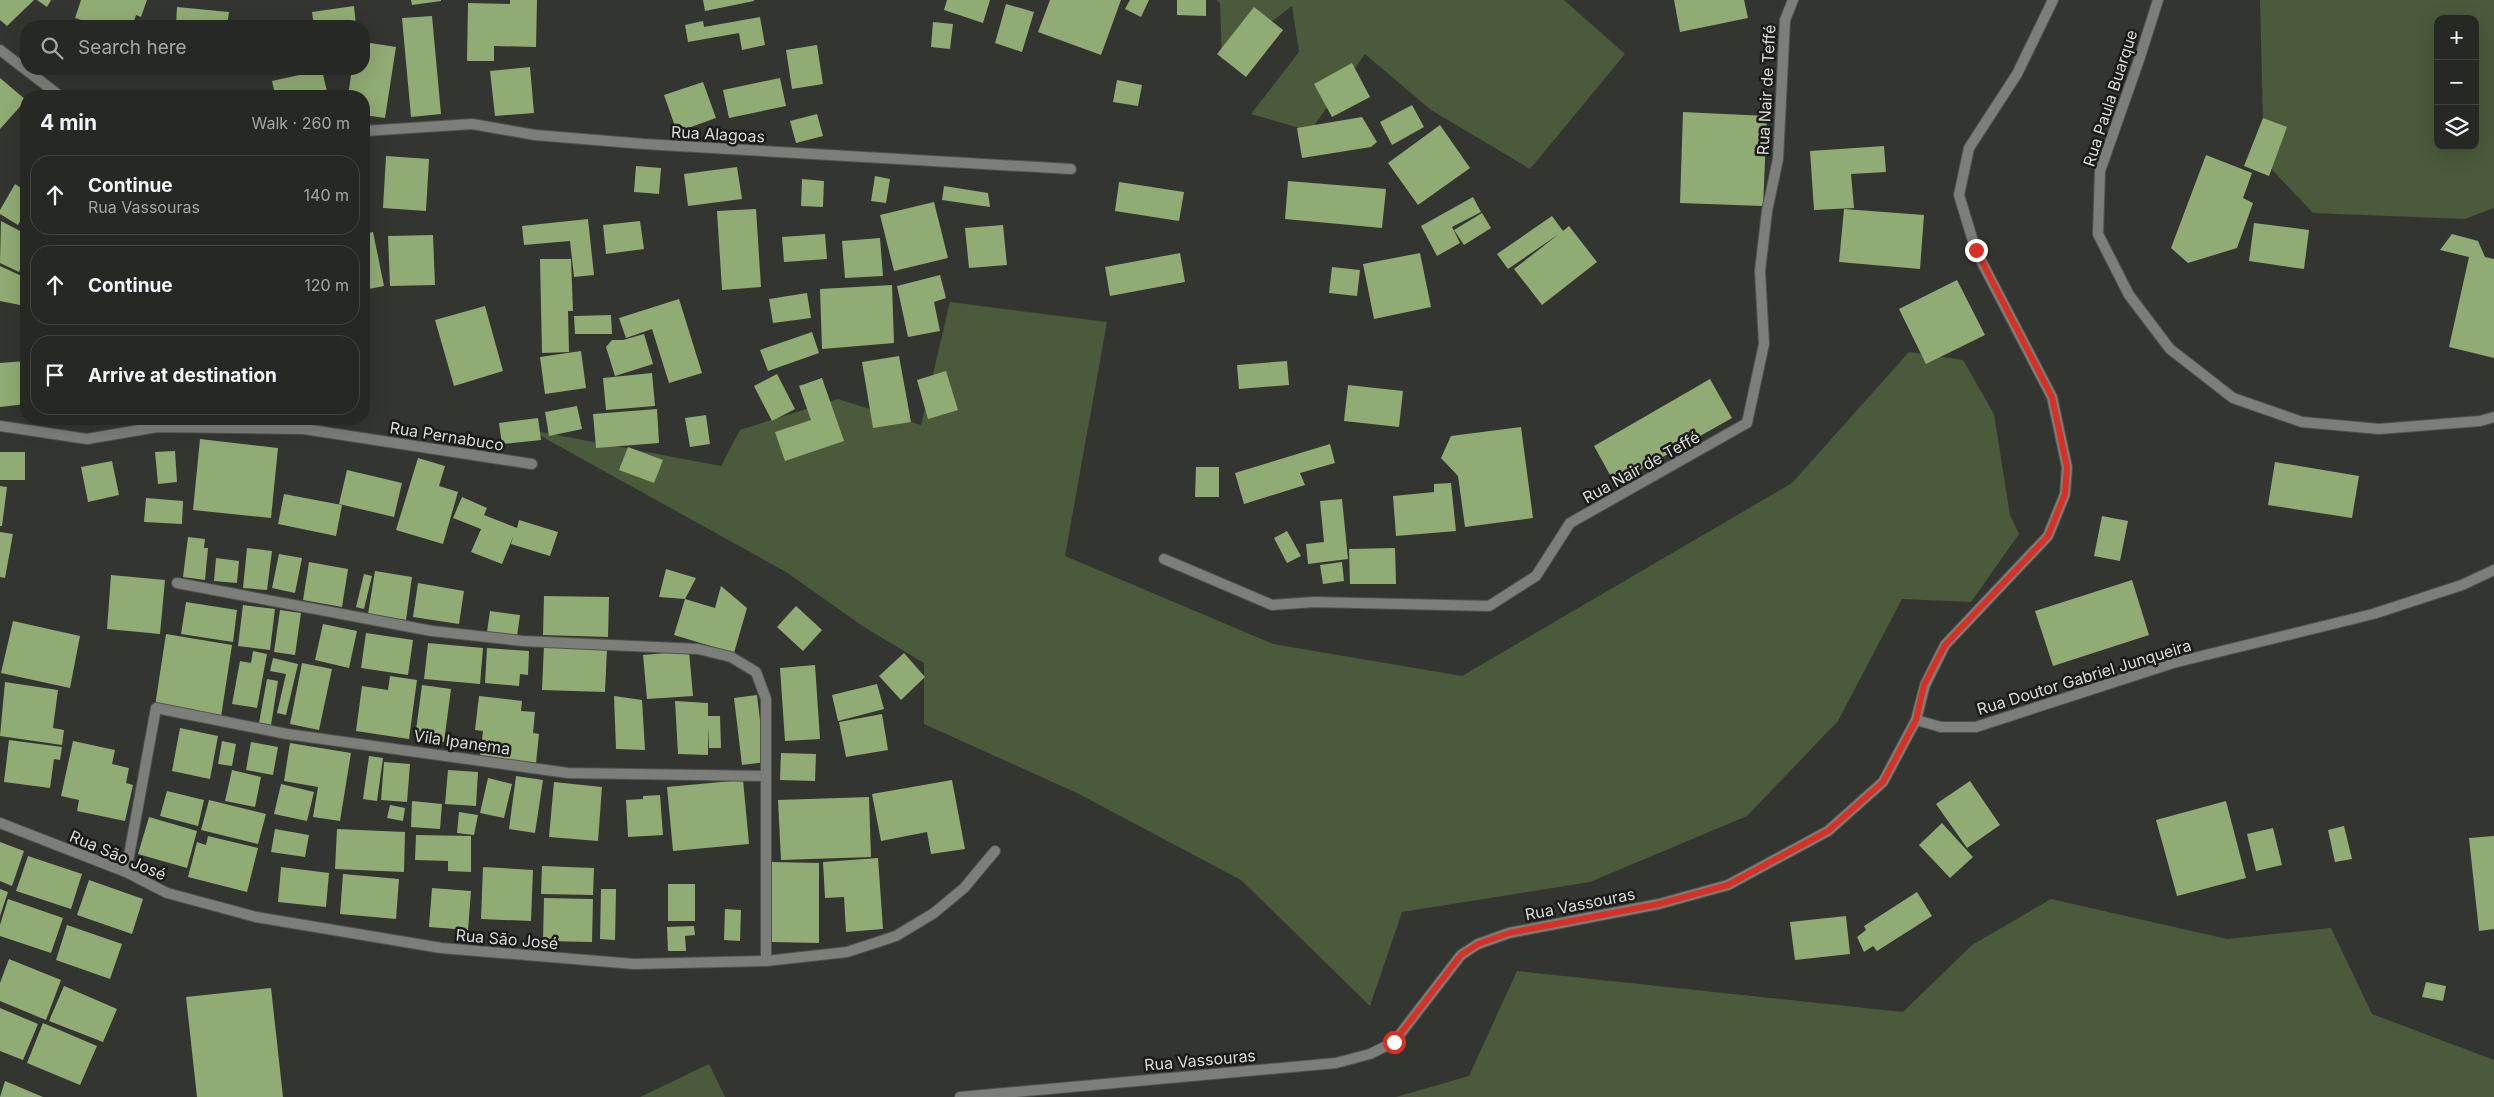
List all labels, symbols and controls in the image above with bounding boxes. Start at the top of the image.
map controls [2434,15,2479,150]
button: + [2434,15,2479,60]
search box [20,20,370,75]
street label: Rua Nair de Teffé [1753,24,1779,156]
street label: Rua Paula Buarque [2078,27,2142,169]
icon: search [38,34,66,62]
text: Search here [78,36,187,59]
button: − [2434,60,2479,105]
button: layers [2434,105,2479,150]
text: 4 min [40,110,97,135]
text: Walk · 260 m [252,113,350,133]
street label: Rua Alagoas [670,122,766,146]
text: Continue [88,174,173,197]
icon: ahead [41,181,69,209]
text: 140 m [304,185,349,205]
text: Rua Vassouras [88,197,200,217]
route end [1965,239,1988,262]
icon: ahead [41,271,69,299]
text: Continue [88,274,173,297]
text: 120 m [304,275,349,295]
icon: arrive [41,361,69,389]
text: Arrive at destination [88,364,277,387]
street label: Rua Pernabuco [388,417,506,455]
street label: Rua Nair de Teffé [1579,427,1703,507]
street label: Rua Doutor Gabriel Junqueira [1974,635,2194,719]
street label: Vila Ipanema [412,725,512,759]
street label: Rua São José [67,826,169,884]
street label: Rua Vassouras [1523,884,1637,924]
street label: Rua São José [455,925,559,953]
route start [1383,1031,1406,1054]
street label: Rua Vassouras [1143,1045,1257,1075]

